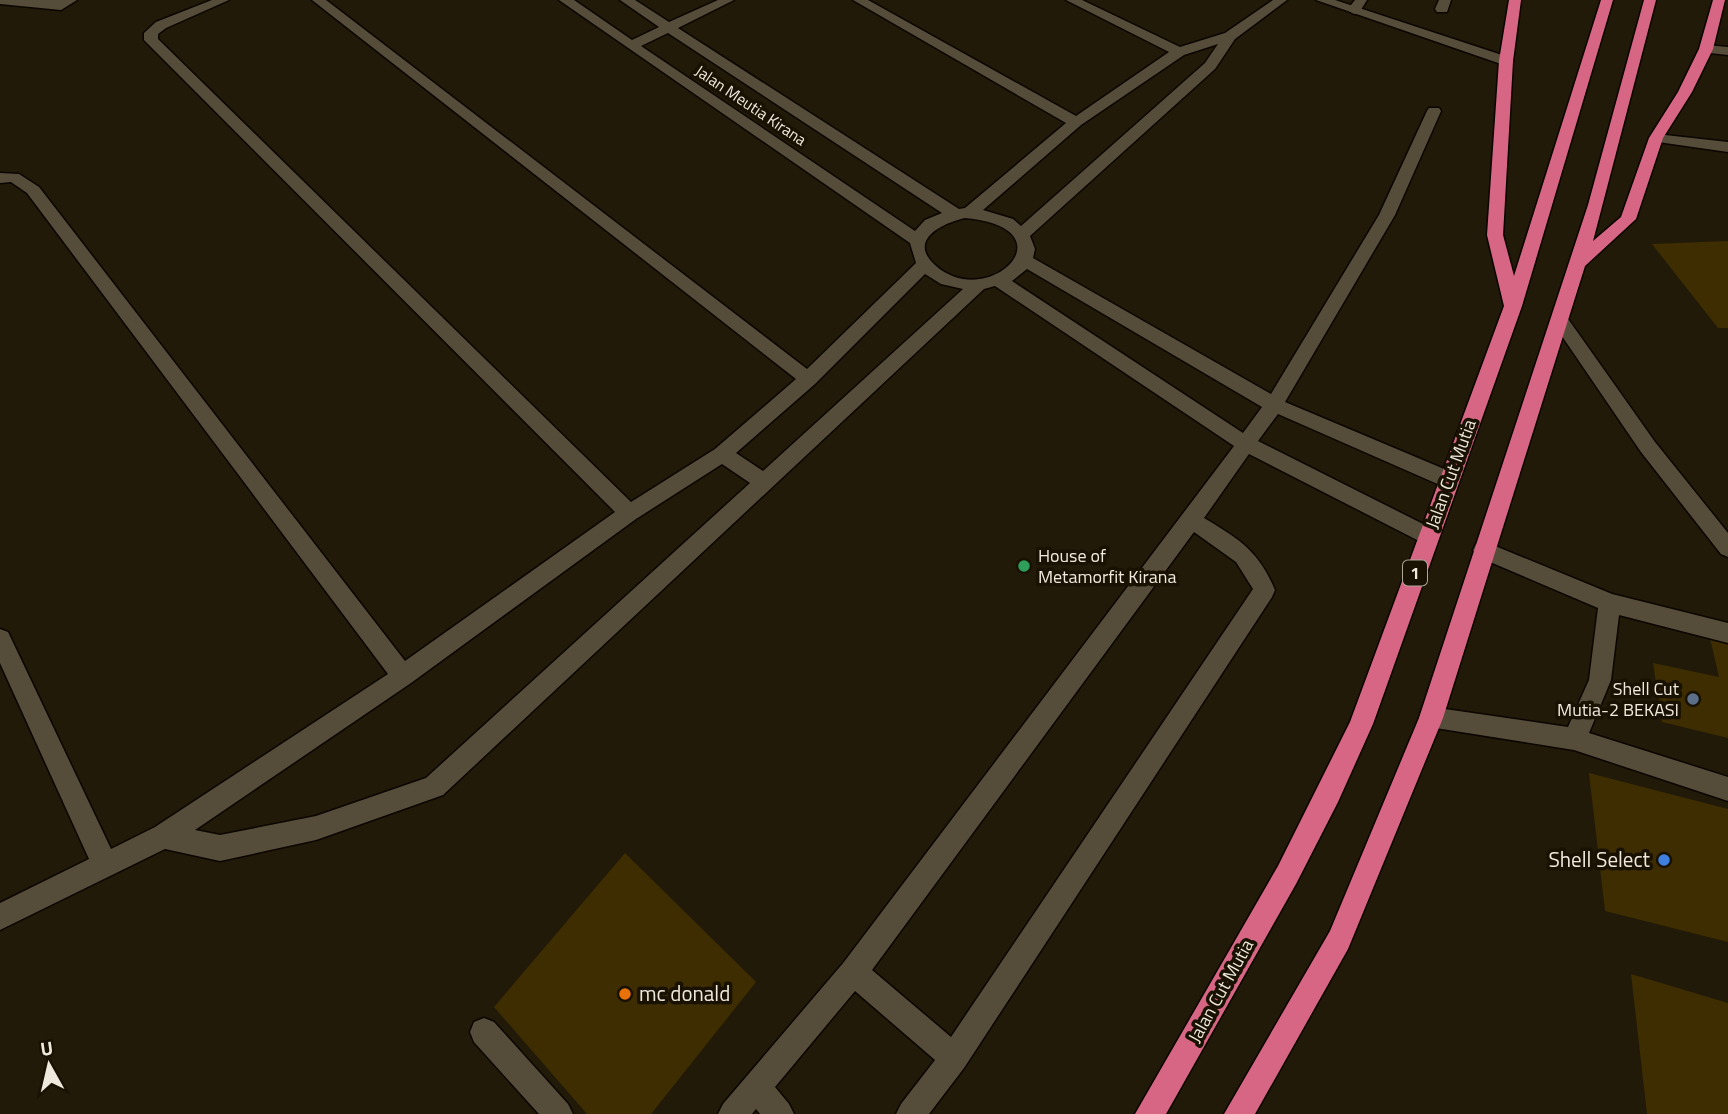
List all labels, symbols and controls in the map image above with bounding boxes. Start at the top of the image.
street label: Jalan Meutia Kirana [690,59,812,151]
street label: Jalan Cut Mutia [1418,415,1483,532]
place label: House of Metamorfit Kirana [1038,542,1176,590]
marker: House of Metamorfit Kirana [1016,558,1032,574]
road number: 1 [1403,560,1427,586]
place label: Shell Cut Mutia-2 BEKASI [1557,675,1680,723]
marker: Shell Cut Mutia-2 BEKASI [1685,691,1701,707]
place label: Shell Select [1548,843,1651,875]
marker: Shell Select [1656,852,1672,868]
street label: Jalan Cut Mutia [1181,934,1260,1047]
place label: mc donald [639,977,730,1009]
marker: mc donald [617,986,633,1002]
north arrow [14,1030,84,1100]
text: U [38,1032,55,1063]

